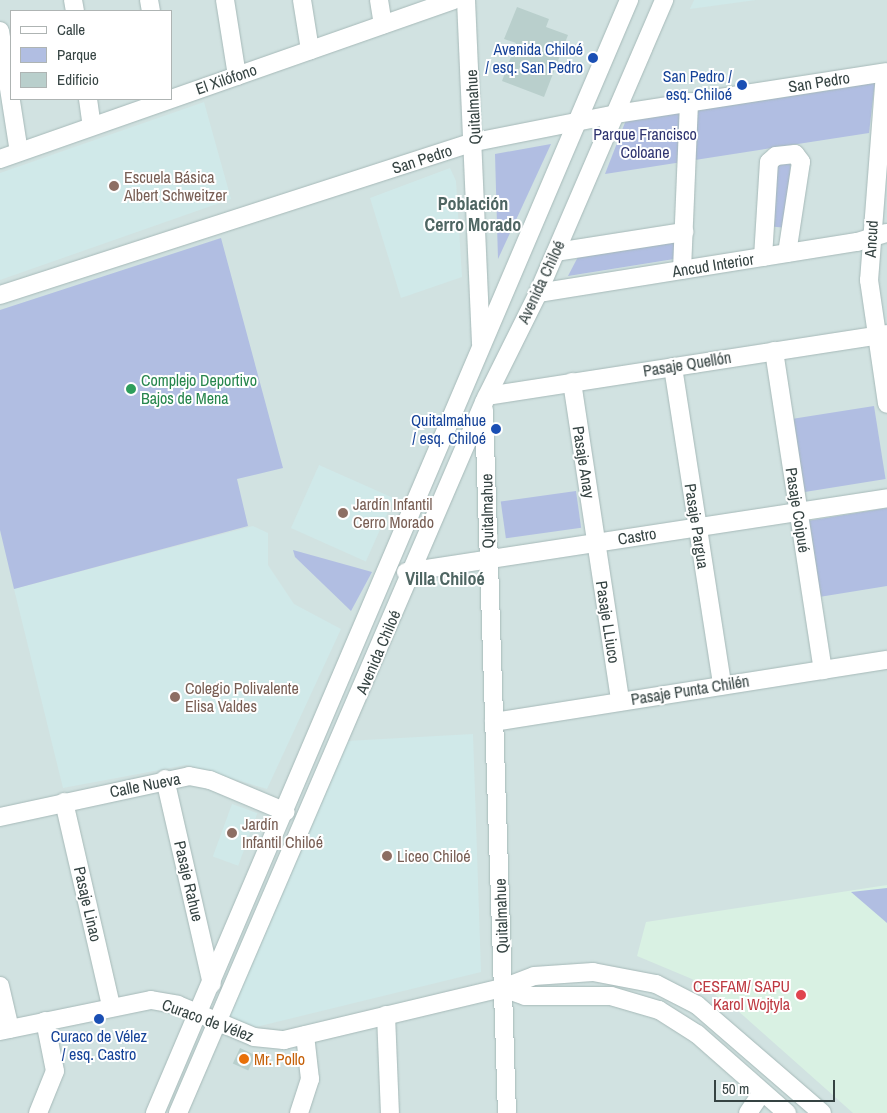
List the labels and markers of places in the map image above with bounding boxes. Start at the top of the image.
place label: Avenida Chiloé / esq. San Pedro [485,39,583,77]
marker: Avenida Chiloé / esq. San Pedro [587,52,599,64]
place label: San Pedro / esq. Chiloé [663,66,732,104]
marker: San Pedro / esq. Chiloé [736,79,748,91]
place label: Escuela Básica Albert Schweitzer [124,167,227,205]
marker: Escuela Básica Albert Schweitzer [108,180,120,192]
place label: Complejo Deportivo Bajos de Mena [141,370,257,408]
marker: Complejo Deportivo Bajos de Mena [125,383,137,395]
place label: Quitalmahue / esq. Chiloé [411,410,486,448]
marker: Quitalmahue / esq. Chiloé [490,423,502,435]
place label: Jardín Infantil Cerro Morado [353,494,434,532]
marker: Jardín Infantil Cerro Morado [337,507,349,519]
place label: Colegio Polivalente Elisa Valdes [185,678,299,716]
marker: Colegio Polivalente Elisa Valdes [169,691,181,703]
place label: Jardín Infantil Chiloé [242,814,323,852]
marker: Jardín Infantil Chiloé [226,827,238,839]
place label: Liceo Chiloé [397,846,471,866]
marker: Liceo Chiloé [381,850,393,862]
place label: CESFAM/ SAPU Karol Wojtyla [693,976,790,1014]
marker: CESFAM/ SAPU Karol Wojtyla [794,988,808,1002]
marker: Curaco de Vélez / esq. Castro [93,1013,105,1025]
place label: Curaco de Vélez / esq. Castro [51,1026,147,1064]
place label: Mr. Pollo [254,1049,305,1069]
marker: Mr. Pollo [238,1053,250,1065]

